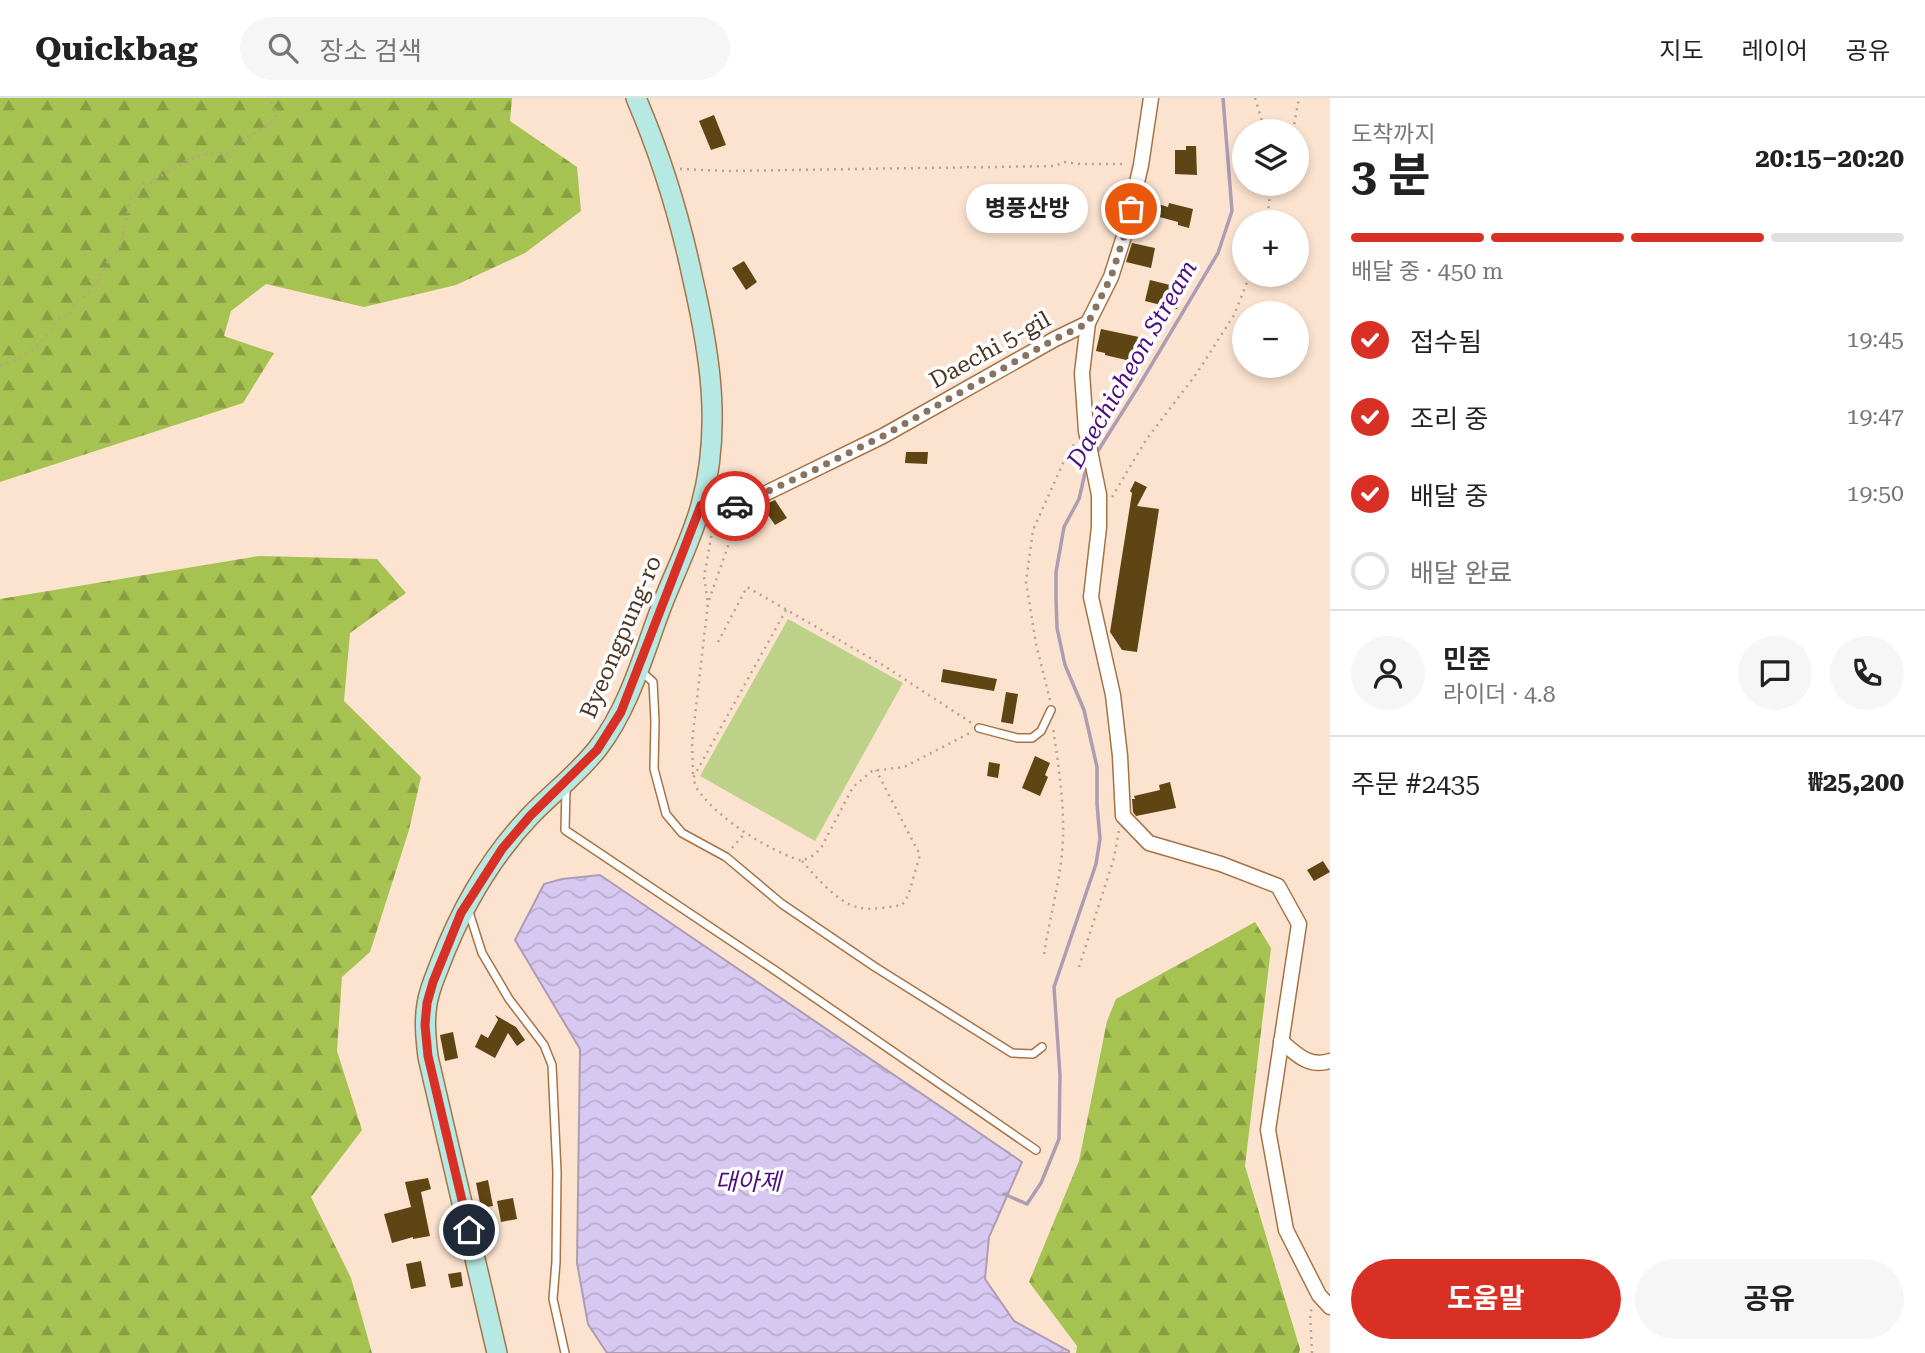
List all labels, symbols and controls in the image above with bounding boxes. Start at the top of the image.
search box [240,17,730,80]
text: Quickbag [35,29,198,68]
icon: search [264,29,302,67]
text: 장소 검색 [320,36,422,66]
text: 지도 [1659,37,1704,65]
text: 레이어 [1742,37,1808,65]
text: 공유 [1846,37,1890,65]
map controls [1232,119,1309,378]
button: layers [1232,119,1309,196]
text: 도착까지 [1351,121,1436,148]
text: 20:15–20:20 [1755,143,1904,173]
text: 3 분 [1351,148,1431,202]
pin [1101,179,1161,239]
callout: 병풍산방 [967,184,1089,234]
icon: bag [1112,190,1150,228]
text: 병풍산방 [985,195,1069,222]
button: + [1232,210,1309,287]
water label: Daechicheon Stream [1061,255,1203,474]
text: 배달 중 · 450 m [1351,258,1503,285]
button: − [1232,301,1309,378]
street label: Daechi 5-gil [925,306,1055,394]
icon: check [1351,321,1389,359]
text: 19:45 [1847,326,1904,353]
text: 접수됨 [1410,327,1482,357]
icon: check [1351,398,1389,436]
text: 19:47 [1847,403,1904,430]
text: 조리 중 [1410,404,1488,434]
courier [700,471,770,541]
icon: check [1351,475,1389,513]
text: 19:50 [1847,480,1904,507]
text: 배달 중 [1410,481,1488,511]
icon: car [716,487,754,525]
street label: Byeongpung-ro [575,552,667,722]
text: 배달 완료 [1410,558,1512,588]
button: person [1351,636,1425,710]
button: chat [1738,636,1812,710]
button: phone [1830,636,1904,710]
text: 민준 [1443,644,1491,674]
text: 라이더 · 4.8 [1443,681,1556,708]
text: ₩25,200 [1808,767,1904,797]
text: 주문 #2435 [1351,769,1480,799]
water label: 대아제 [715,1168,784,1196]
pin [439,1200,499,1260]
icon: home [450,1211,488,1249]
button: 도움말 [1351,1259,1621,1339]
button: 공유 [1635,1259,1904,1339]

